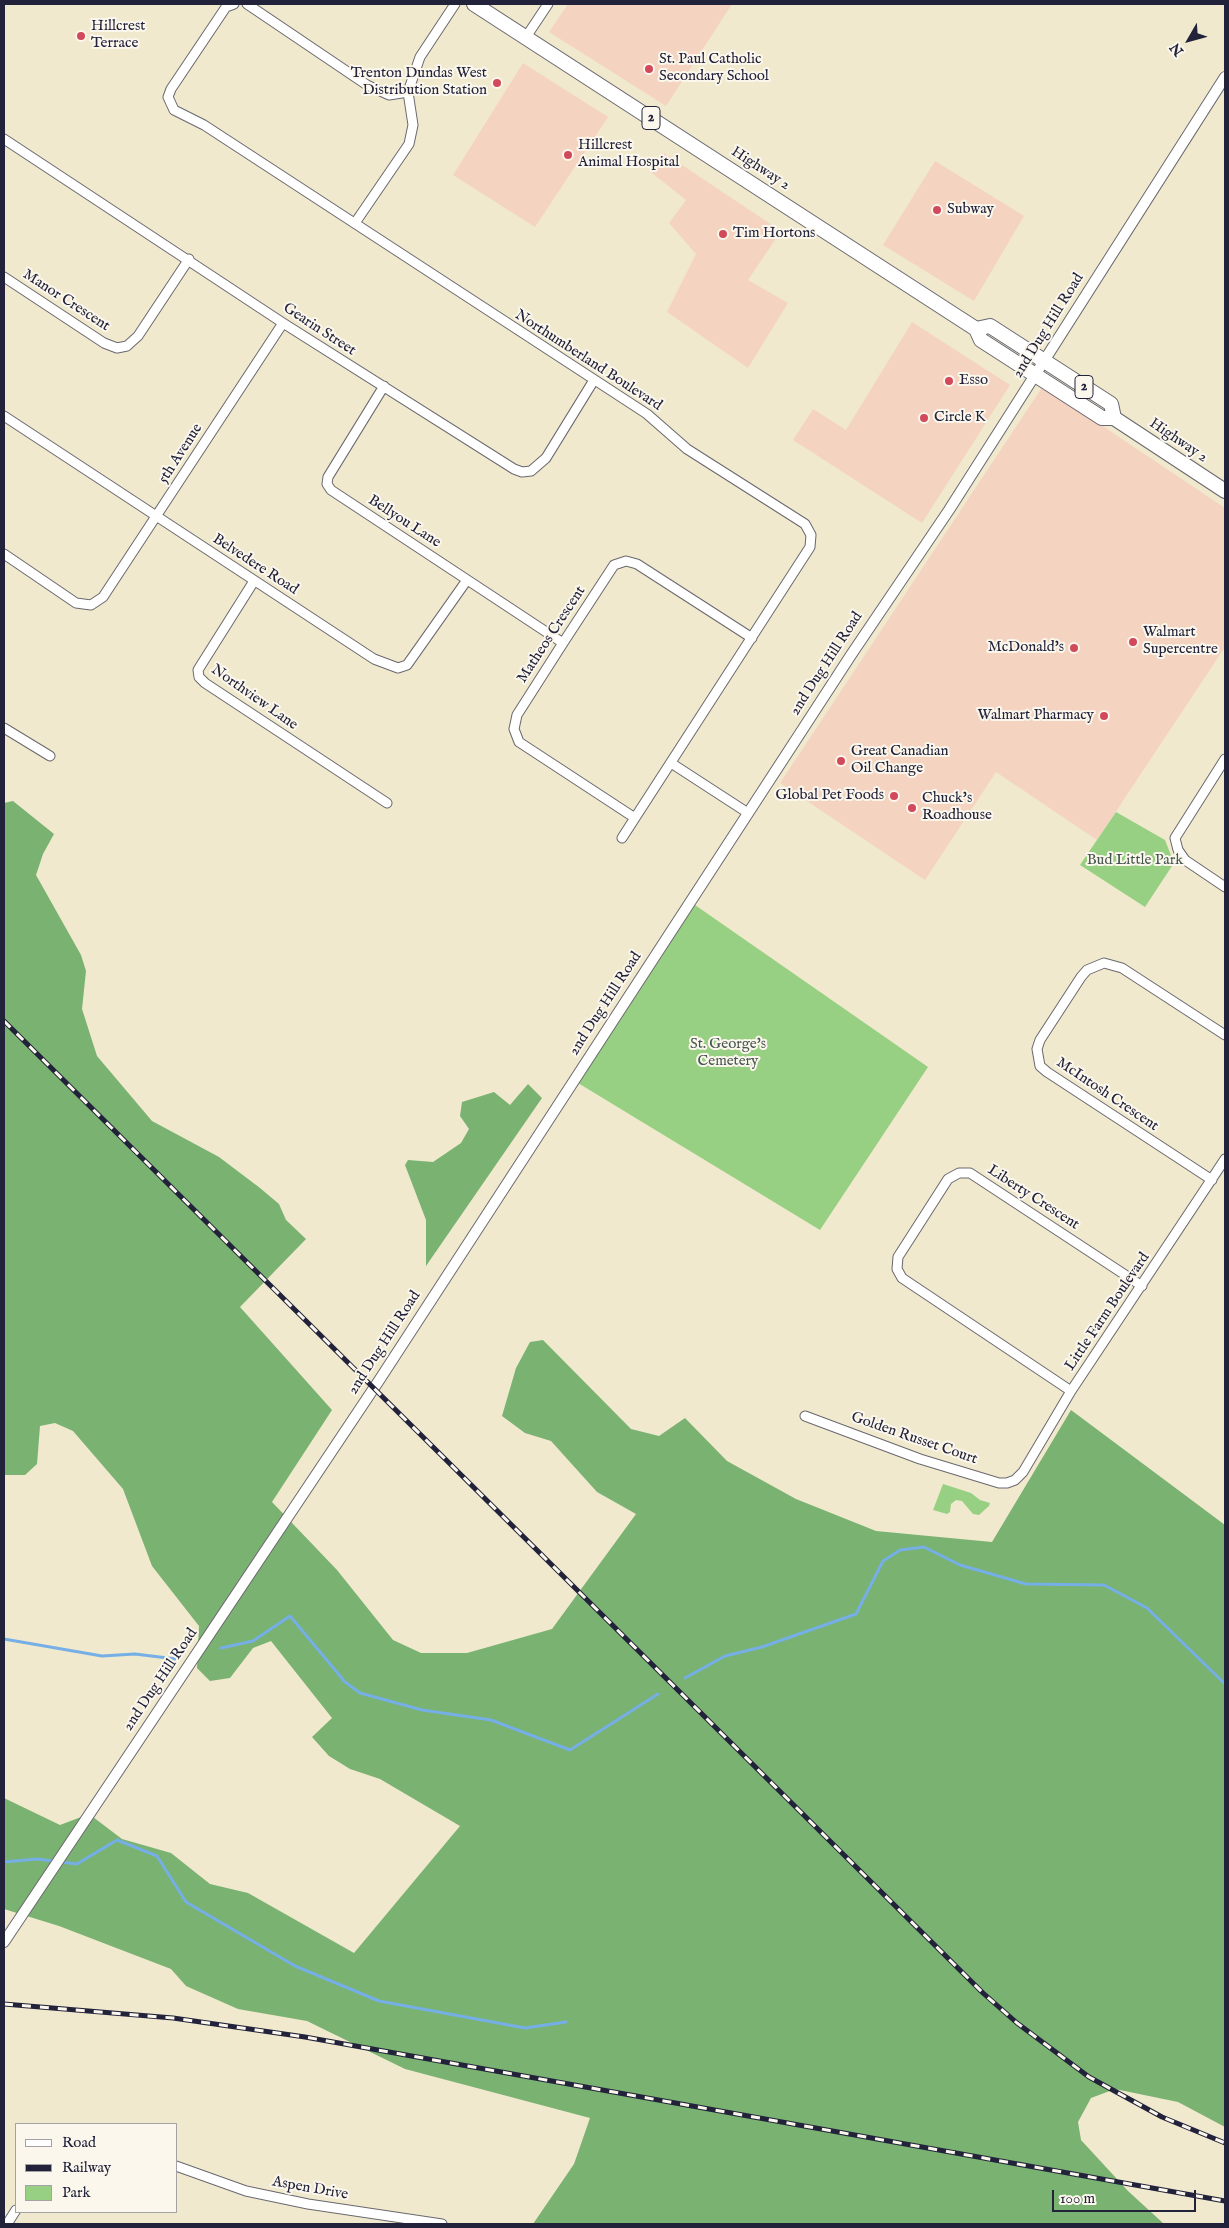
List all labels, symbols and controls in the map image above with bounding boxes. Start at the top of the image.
north arrow [1164,15,1214,65]
place label: Hillcrest Terrace [91,18,145,53]
marker: Hillcrest Terrace [75,30,87,42]
text: N [1166,39,1188,60]
place label: St. Paul Catholic Secondary School [659,51,769,86]
marker: St. Paul Catholic Secondary School [643,63,655,75]
place label: Trenton Dundas West Distribution Station [351,65,487,100]
marker: Trenton Dundas West Distribution Station [491,77,503,89]
road number: 2 [642,106,660,130]
place label: Hillcrest Animal Hospital [578,137,679,172]
street label: Highway 2 [727,143,793,195]
marker: Hillcrest Animal Hospital [562,149,574,161]
place label: Subway [947,201,994,219]
marker: Subway [931,204,943,216]
place label: Tim Hortons [733,225,815,243]
marker: Tim Hortons [717,228,729,240]
street label: Manor Crescent [19,266,113,336]
street label: 2nd Dug Hill Road [1010,270,1088,382]
street label: Gearin Street [279,300,359,360]
street label: Northumberland Boulevard [511,307,665,415]
place label: Esso [959,372,988,390]
marker: Esso [943,375,955,387]
road number: 2 [1075,376,1093,398]
place label: Circle K [934,409,986,427]
marker: Circle K [918,412,930,424]
street label: Highway 2 [1145,415,1211,467]
street label: 5th Avenue [155,421,207,487]
street label: Bellyou Lane [364,492,444,552]
street label: Belvedere Road [209,531,301,599]
street label: Matheos Crescent [514,583,590,687]
street label: 2nd Dug Hill Road [787,609,867,719]
place label: Walmart Supercentre [1143,624,1218,659]
marker: Walmart Supercentre [1127,636,1139,648]
place label: McDonald's [988,639,1064,657]
marker: McDonald's [1068,642,1080,654]
street label: Northview Lane [207,661,301,735]
place label: Walmart Pharmacy [978,707,1094,725]
marker: Walmart Pharmacy [1098,710,1110,722]
place label: Great Canadian Oil Change [851,743,948,778]
marker: Great Canadian Oil Change [835,755,847,767]
place label: Global Pet Foods [775,787,884,805]
marker: Global Pet Foods [888,790,900,802]
place label: Chuck's Roadhouse [922,790,992,825]
marker: Chuck's Roadhouse [906,802,918,814]
park label: Bud Little Park [1087,852,1183,870]
street label: 2nd Dug Hill Road [566,949,646,1059]
park label: St. George's Cemetery [690,1036,766,1071]
street label: McIntosh Crescent [1053,1054,1161,1136]
street label: Liberty Crescent [984,1162,1082,1234]
street label: Little Farm Boulevard [1062,1250,1154,1374]
street label: 2nd Dug Hill Road [345,1288,425,1398]
street label: Golden Russet Court [849,1409,979,1469]
street label: 2nd Dug Hill Road [120,1625,202,1735]
legend [15,2123,178,2213]
text: Road [62,2133,96,2152]
text: Railway [62,2158,111,2177]
street label: Aspen Drive [271,2173,349,2205]
scale bar [1054,2180,1198,2212]
text: Park [62,2183,91,2202]
text: 100 m [1060,2189,1095,2208]

